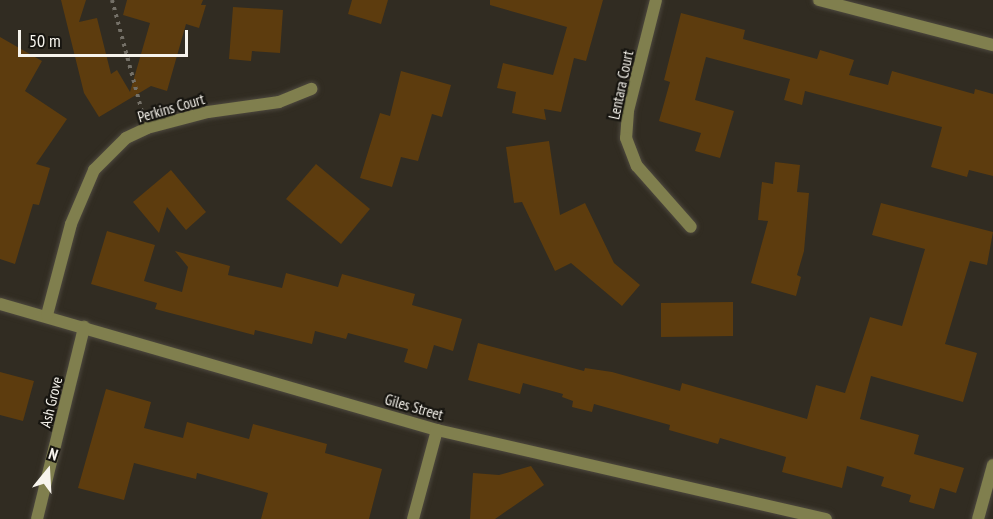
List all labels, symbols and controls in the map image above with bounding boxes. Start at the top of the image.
scale bar [21,18,190,56]
text: 50 m [29,29,61,52]
street label: Lentara Court [605,49,637,121]
street label: Perkins Court [136,90,206,126]
street label: Ash Grove [36,375,66,429]
street label: Giles Street [383,390,445,424]
north arrow [18,441,78,501]
text: N [46,443,61,465]

